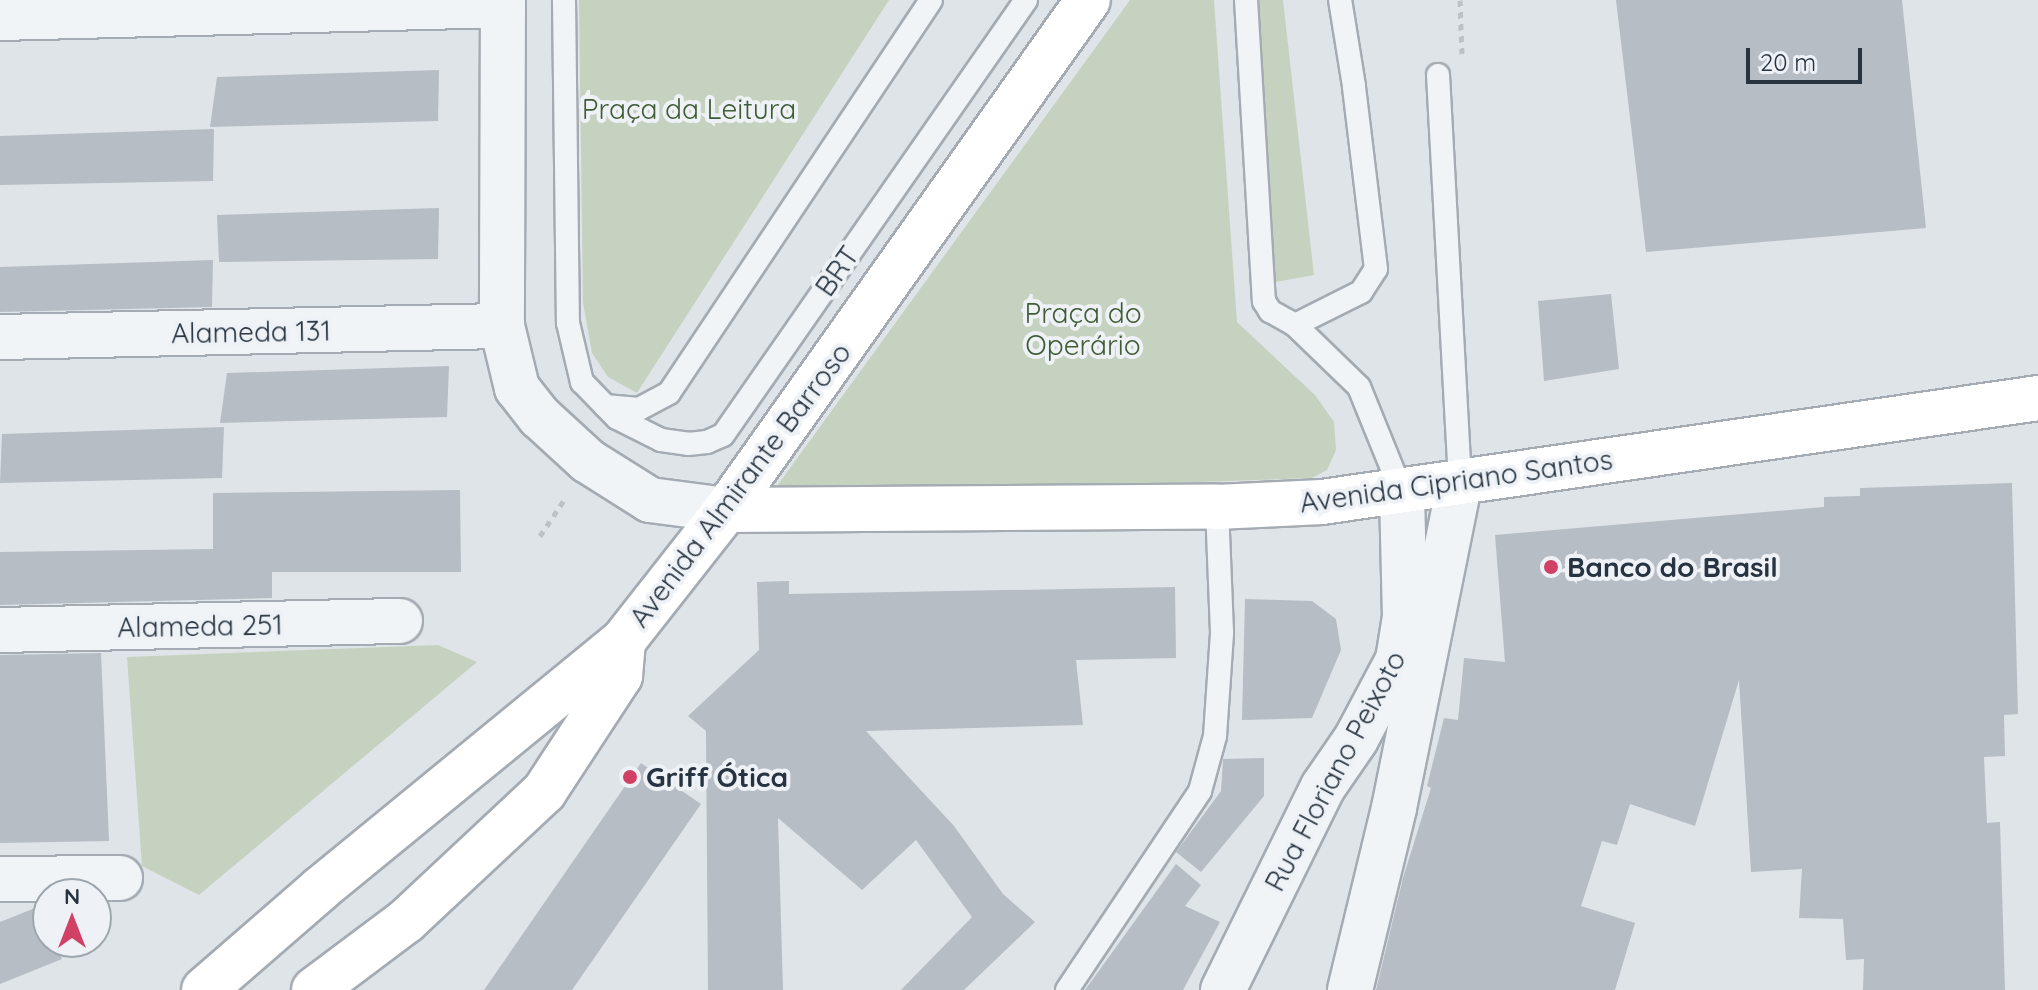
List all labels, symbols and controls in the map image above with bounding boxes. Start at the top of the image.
scale bar [1750,32,1866,82]
text: 20 m [1760,47,1816,77]
park label: Praça da Leitura [582,92,796,126]
street label: BRT [808,239,866,303]
park label: Praça do Operário [1024,296,1142,362]
street label: Alameda 131 [171,314,331,350]
street label: Avenida Almirante Barroso [622,336,858,634]
street label: Avenida Cipriano Santos [1297,442,1615,520]
place label: Banco do Brasil [1567,550,1778,584]
marker: Banco do Brasil [1542,558,1560,576]
street label: Alameda 251 [117,608,283,644]
street label: Rua Floriano Peixoto [1257,645,1413,897]
place label: Griff Ótica [646,760,788,794]
marker: Griff Ótica [621,768,639,786]
north arrow [32,878,112,958]
text: N [64,882,80,910]

